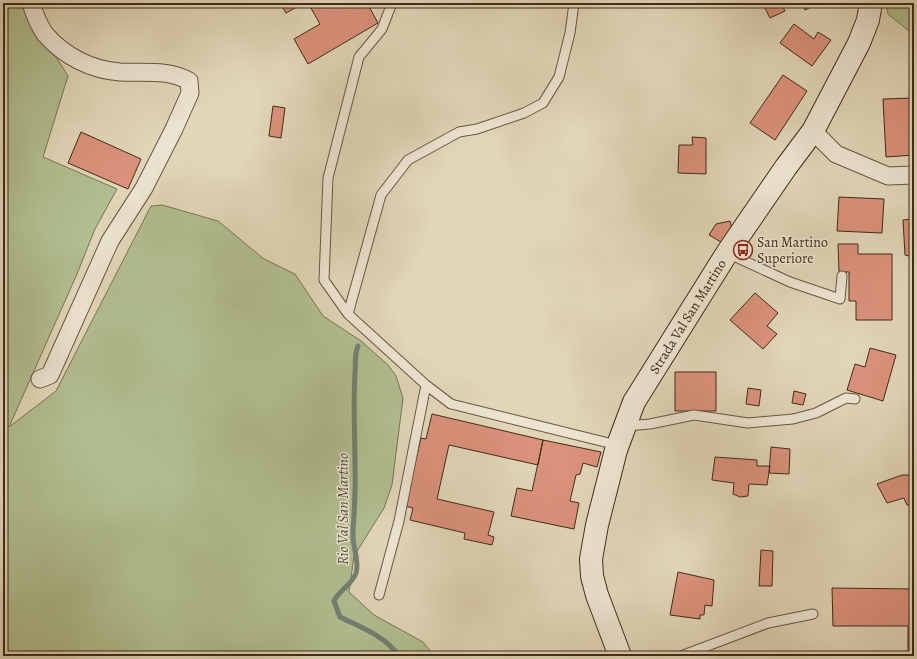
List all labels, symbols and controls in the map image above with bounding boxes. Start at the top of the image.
place label: San Martino Superiore [757,233,828,268]
bus stop icon: San Martino Superiore [732,239,754,261]
street label: Strada Val San Martino [645,256,731,378]
water label: Rio Val San Martino [333,453,353,565]

